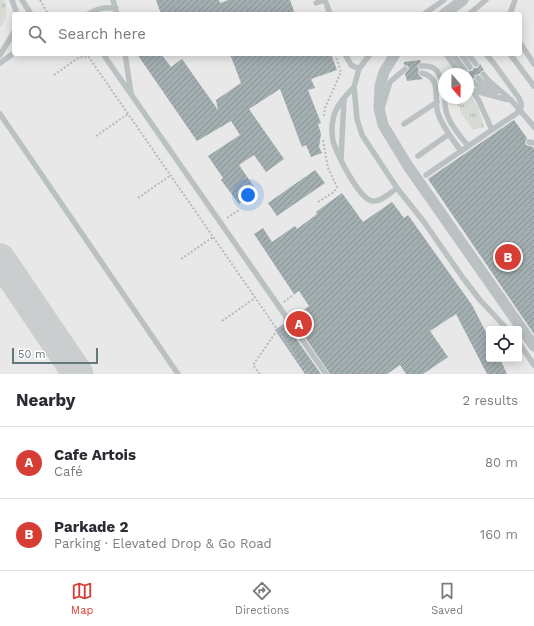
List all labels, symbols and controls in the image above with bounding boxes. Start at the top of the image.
search box [12,12,522,56]
icon: search [26,23,48,45]
text: Search here [58,25,146,43]
north arrow [438,68,474,104]
your location [238,185,258,205]
pin: B [495,242,521,272]
pin: A [286,309,312,339]
map controls [486,326,522,362]
button: locate [486,326,522,362]
scale bar [12,346,98,365]
text: 50 m [18,348,45,361]
text: Nearby [16,390,75,410]
text: 2 results [463,393,518,408]
text: Cafe Artois [54,446,136,464]
text: A [25,455,33,470]
text: 80 m [485,455,518,470]
text: Café [54,464,83,479]
text: Parkade 2 [54,518,128,536]
text: B [25,527,33,542]
text: 160 m [480,527,518,542]
text: Parking · Elevated Drop & Go Road [54,536,272,551]
tab: Map [71,580,93,617]
tab: Directions [235,580,289,617]
tab: Saved [431,580,463,617]

